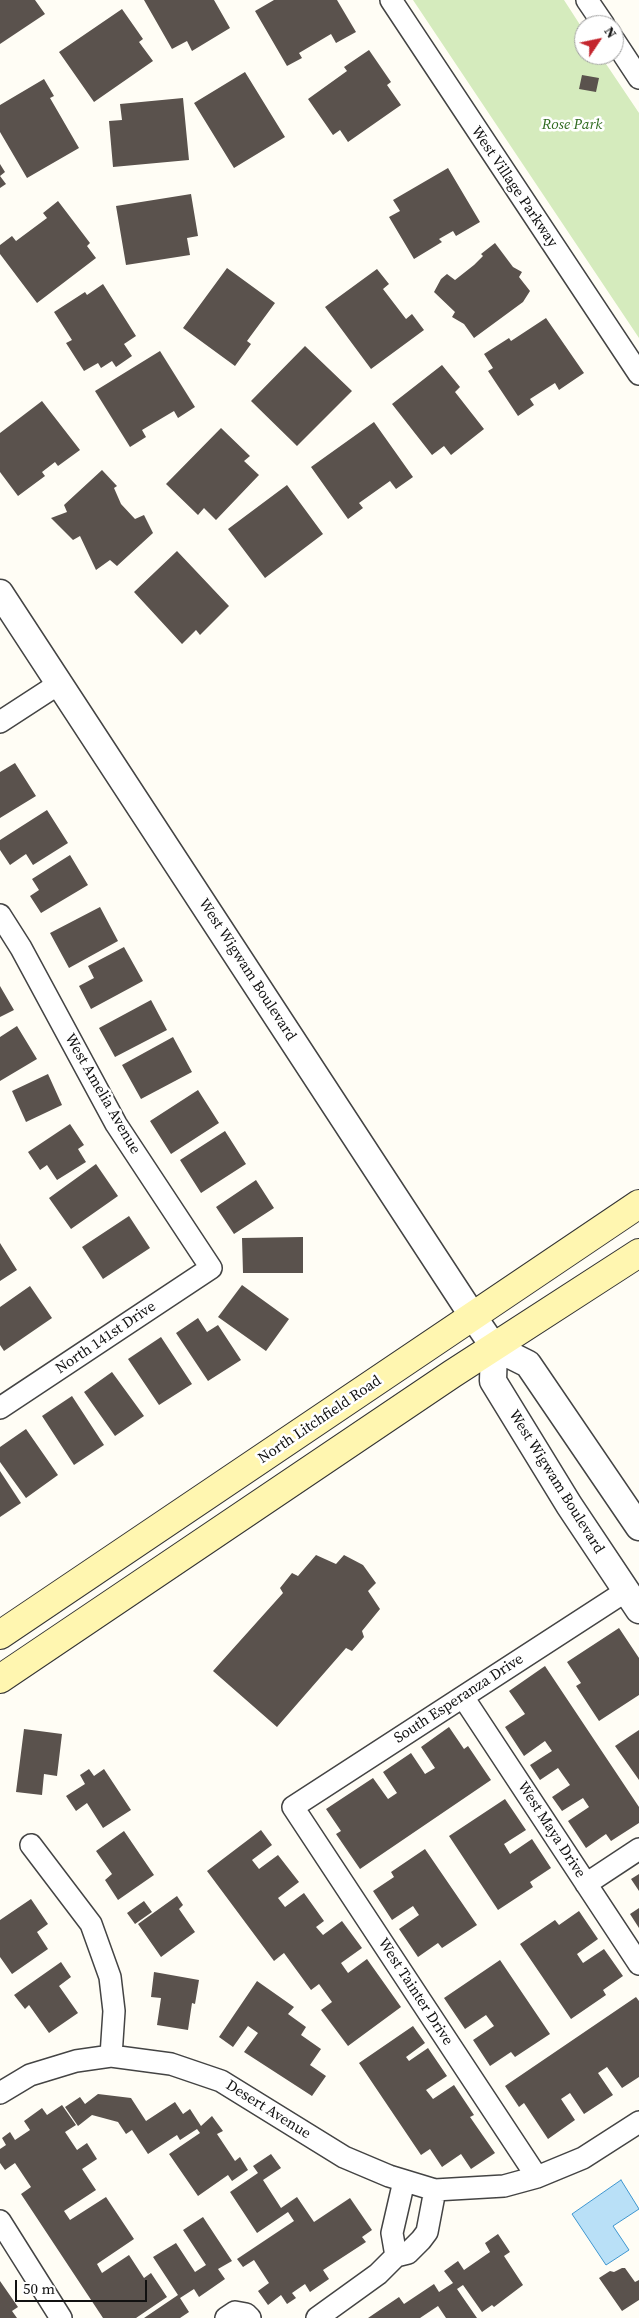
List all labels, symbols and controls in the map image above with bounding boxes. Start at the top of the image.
north arrow [574,15,624,65]
text: N [599,22,622,42]
park label: Rose Park [542,116,602,134]
street label: West Village Parkway [467,123,561,251]
street label: West Wigwam Boulevard [194,896,300,1044]
street label: West Amelia Avenue [60,1031,144,1157]
street label: North 141st Drive [53,1298,159,1378]
street label: North Litchfield Road [255,1372,385,1468]
street label: West Wigwam Boulevard [504,1407,608,1557]
street label: South Esperanza Drive [391,1650,527,1748]
street label: West Maya Drive [513,1778,589,1882]
street label: West Tainter Drive [374,1935,456,2049]
street label: Desert Avenue [222,2077,314,2143]
scale bar [18,2270,150,2302]
text: 50 m [23,2278,55,2299]

